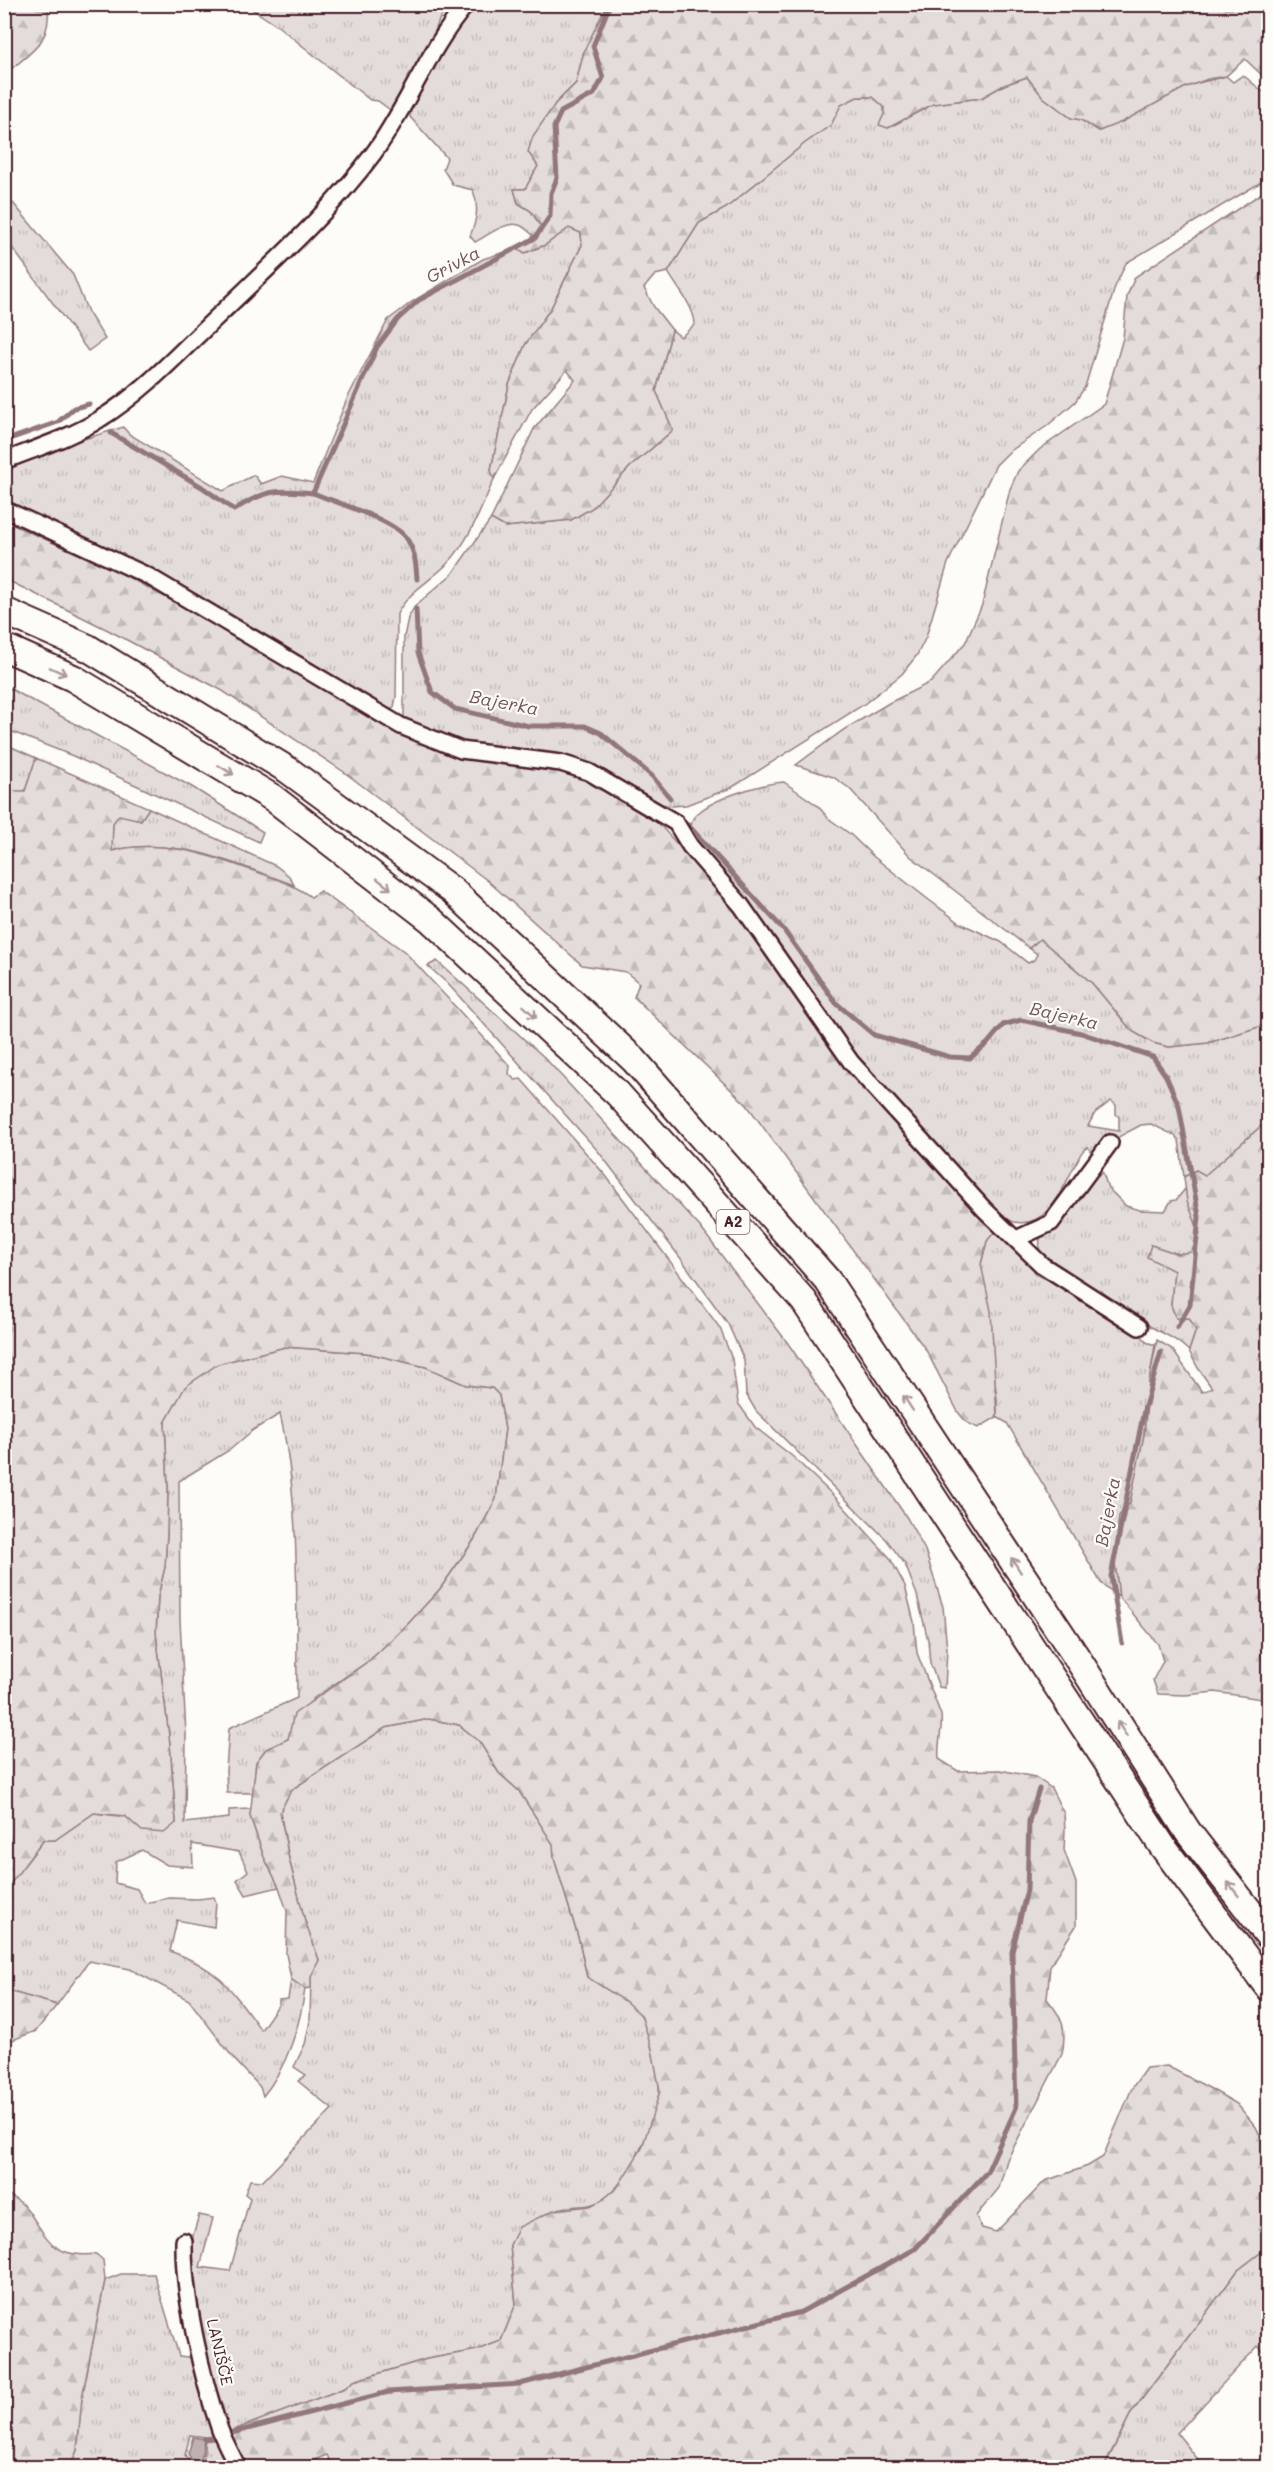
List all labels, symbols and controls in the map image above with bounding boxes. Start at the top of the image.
water label: Grivka [421,240,484,288]
one-way arrow [48,666,67,677]
water label: Bajerka [468,684,541,720]
one-way arrow [217,764,234,776]
one-way arrow [375,878,391,890]
water label: Bajerka [1028,996,1101,1035]
one-way arrow [523,1005,538,1020]
road number: A2 [716,1210,750,1234]
one-way arrow [902,1395,914,1411]
water label: Bajerka [1089,1475,1125,1548]
one-way arrow [1009,1557,1022,1574]
one-way arrow [1116,1721,1128,1738]
one-way arrow [1226,1882,1239,1898]
street label: LANIŠČE [203,2316,238,2387]

